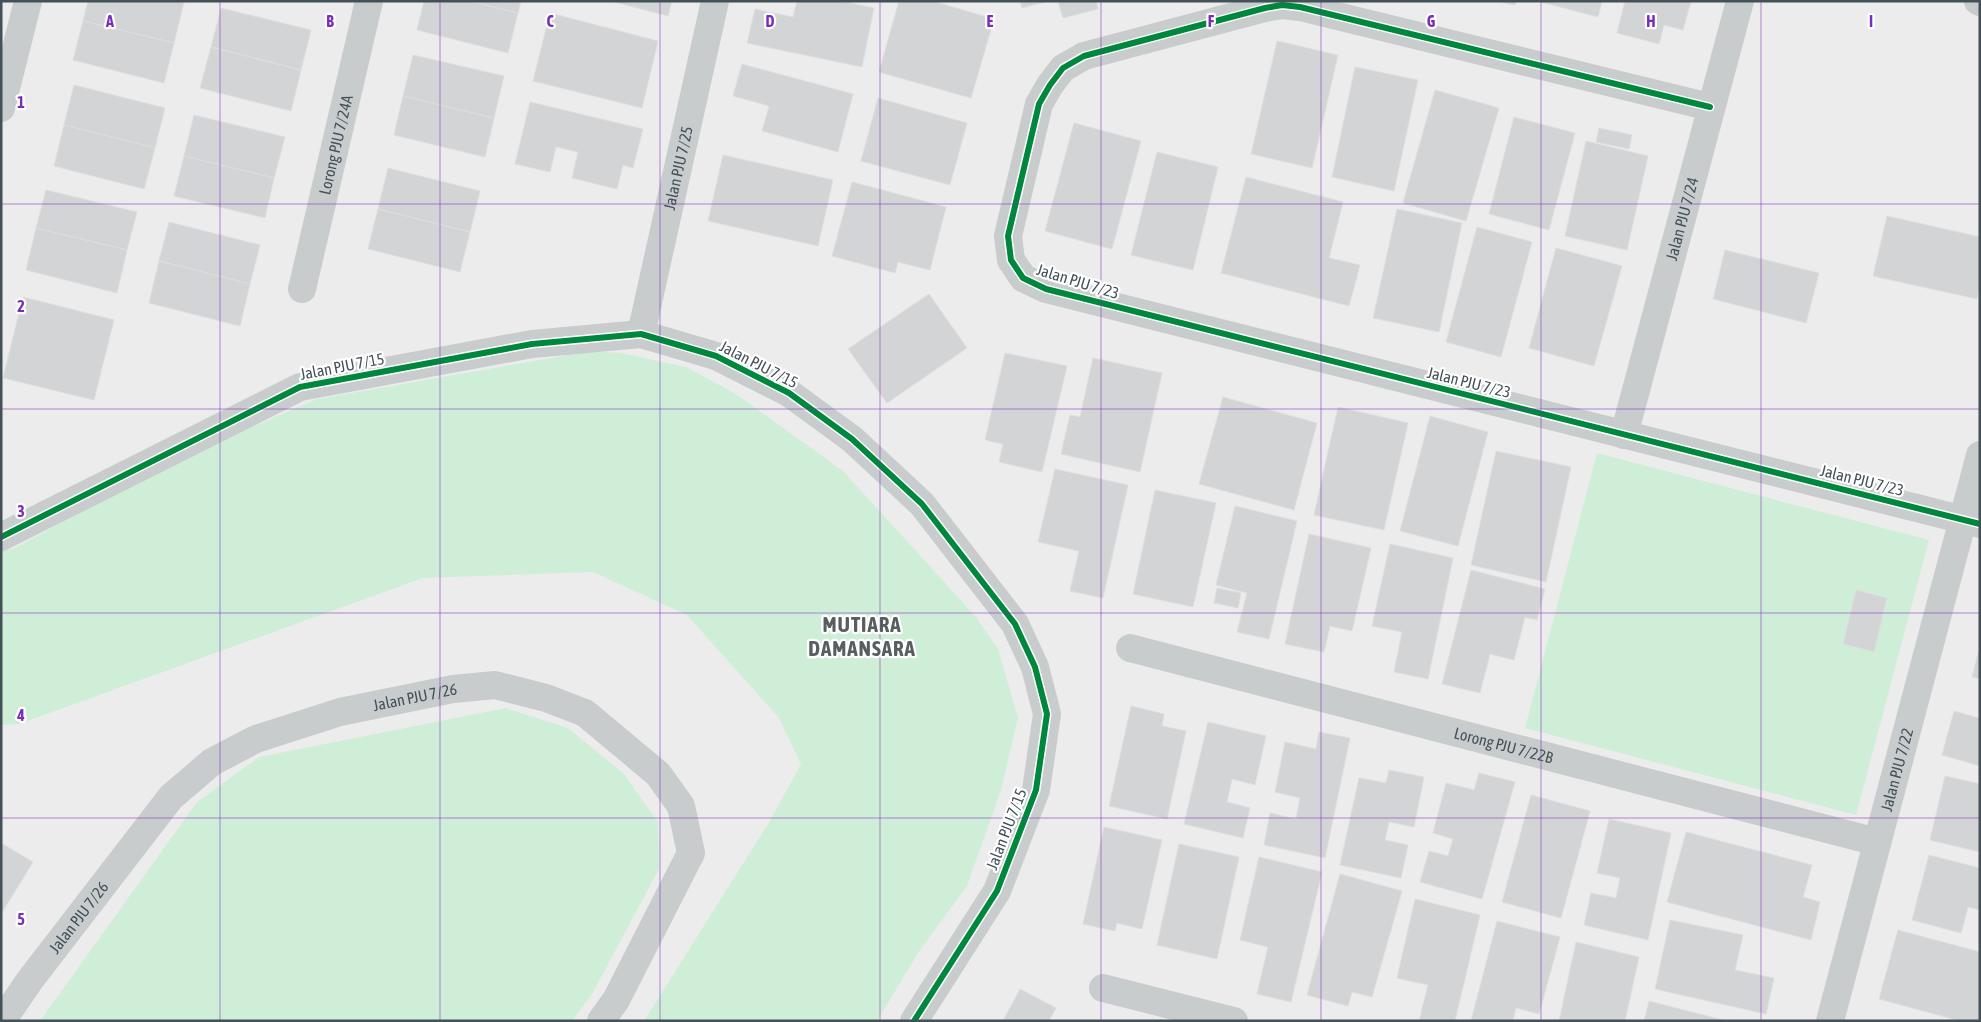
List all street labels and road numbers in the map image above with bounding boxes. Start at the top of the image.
street label: Lorong PJU 7/24A [315,93,356,197]
street label: Jalan PJU 7/25 [660,124,696,212]
street label: Jalan PJU 7/24 [1662,175,1702,262]
street label: Jalan PJU 7/23 [1035,260,1121,302]
street label: Jalan PJU 7/15 [717,337,801,391]
street label: Jalan PJU 7/15 [298,349,386,383]
street label: Jalan PJU 7/23 [1425,363,1513,401]
street label: Jalan PJU 7/23 [1818,461,1906,499]
street label: Jalan PJU 7/26 [371,680,458,714]
street label: Lorong PJU 7/22B [1452,724,1555,767]
street label: Jalan PJU 7/22 [1877,726,1916,813]
street label: Jalan PJU 7/15 [982,786,1030,872]
street label: Jalan PJU 7/26 [45,878,112,956]

